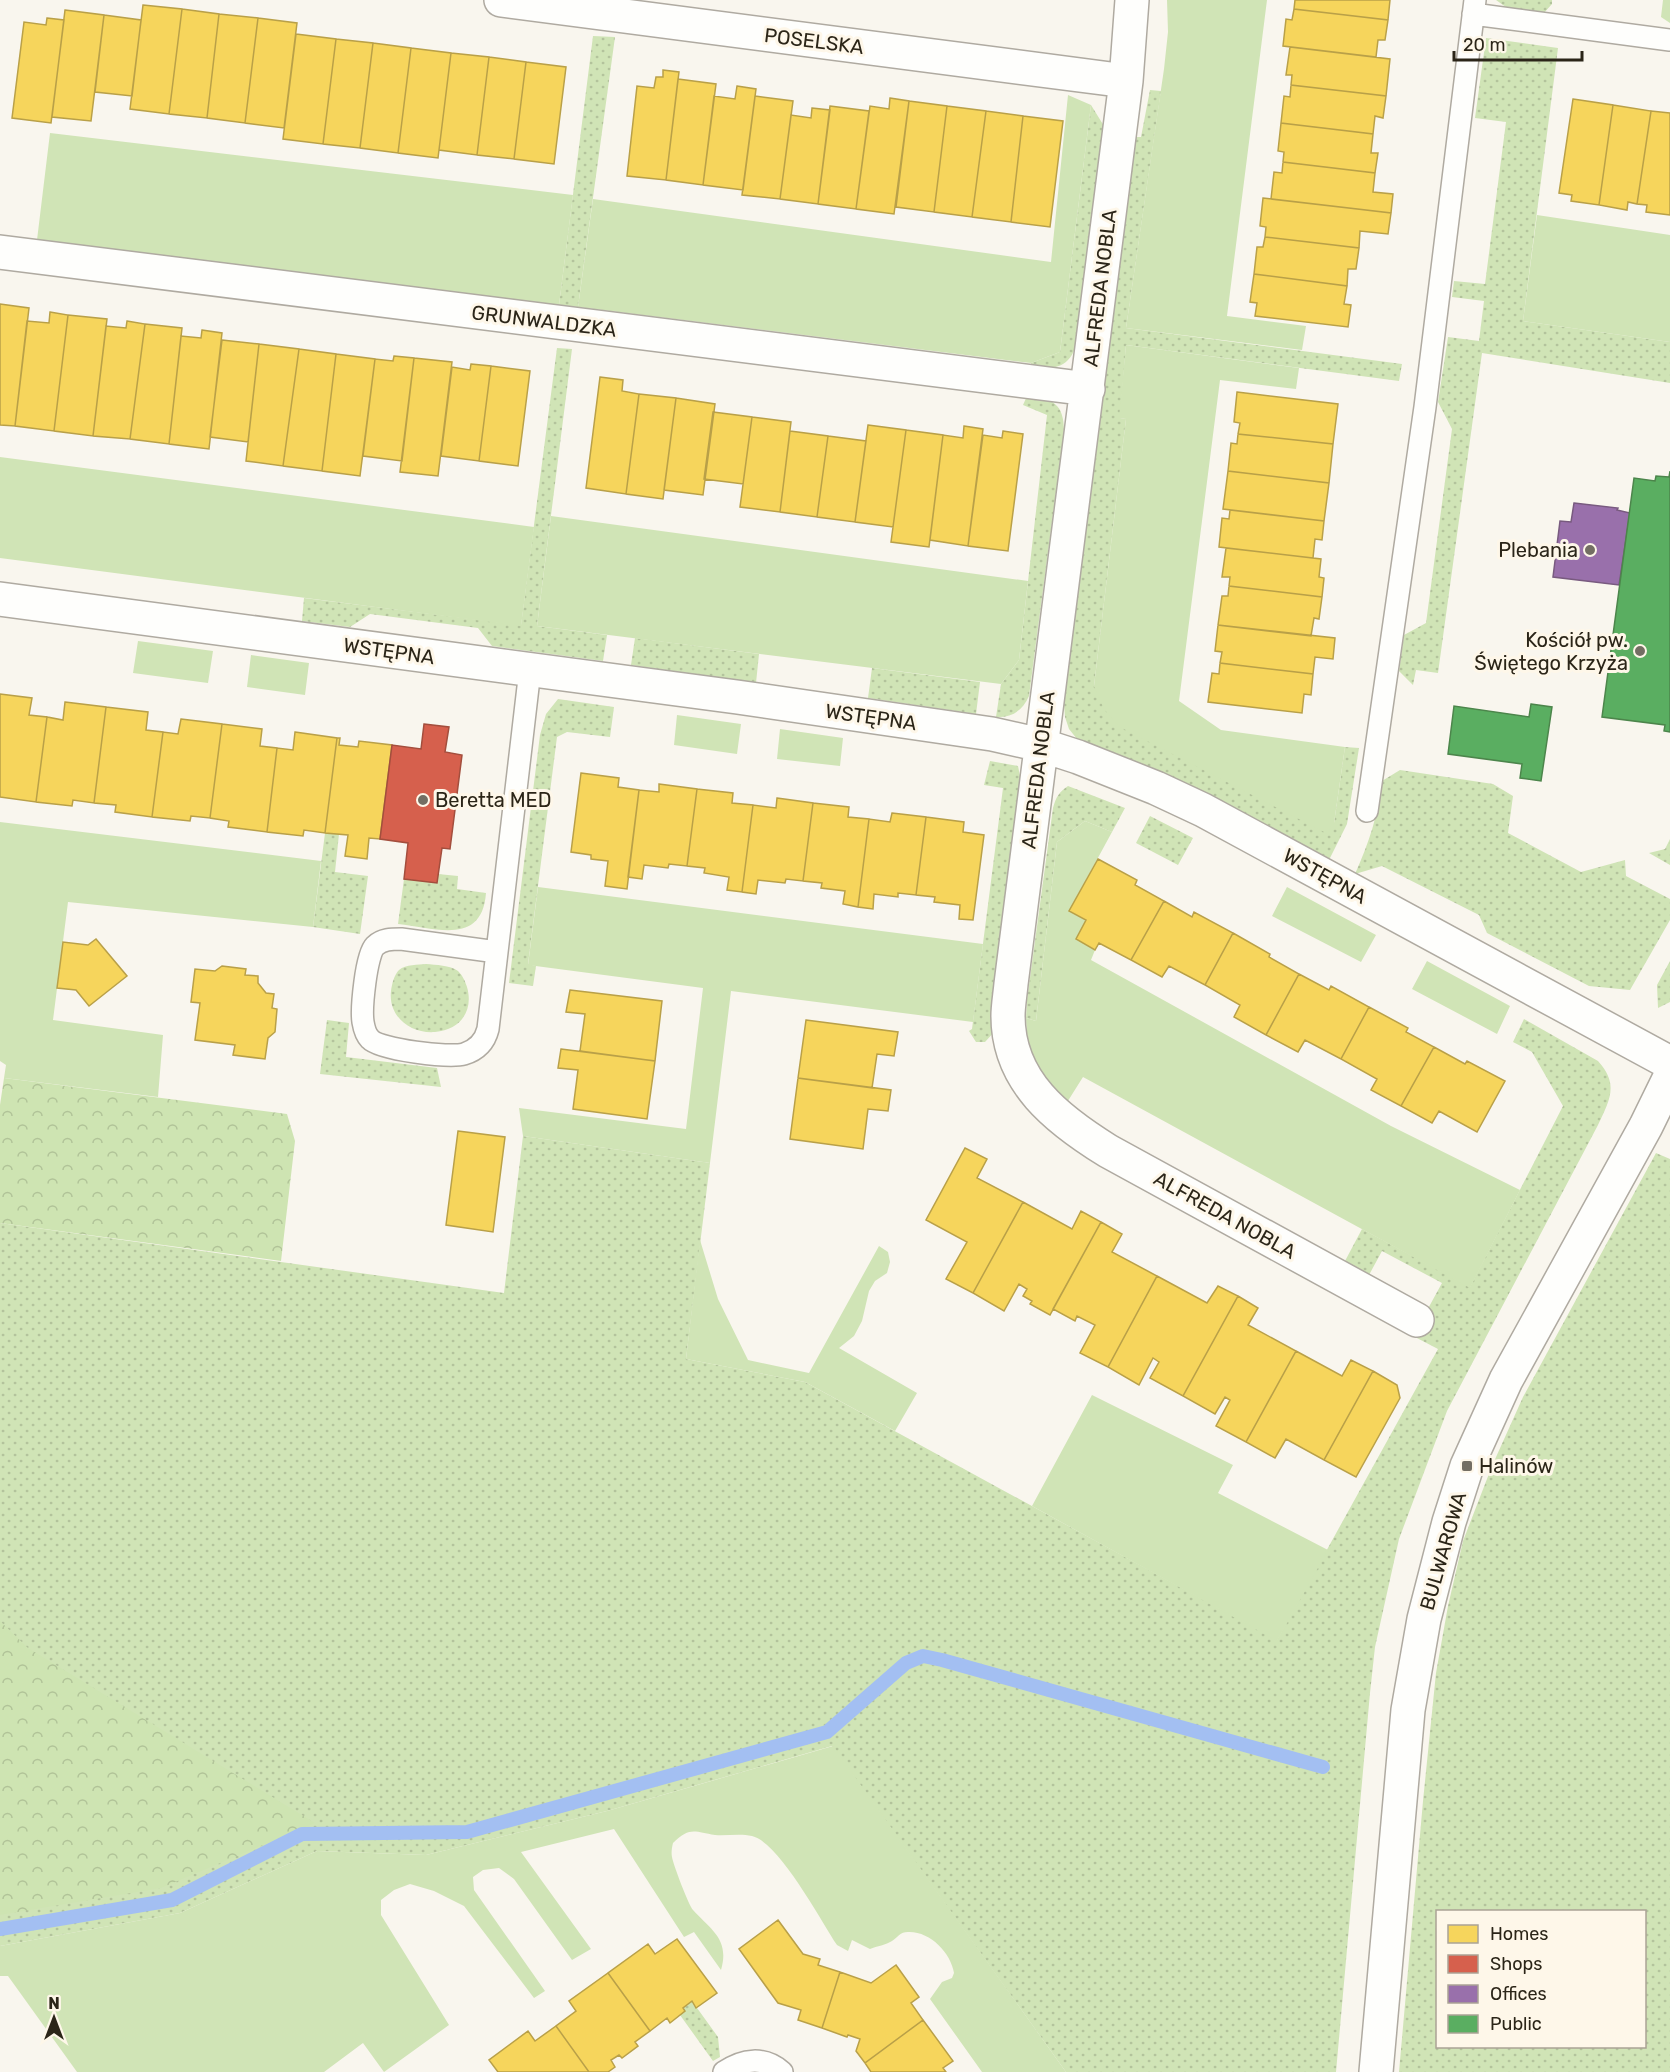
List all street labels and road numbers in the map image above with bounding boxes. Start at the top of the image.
street label: POSELSKA [763,23,865,59]
street label: ALFREDA NOBLA [1078,208,1122,368]
street label: GRUNWALDZKA [470,300,618,342]
street label: WSTĘPNA [342,633,436,669]
street label: ALFREDA NOBLA [1016,690,1060,850]
street label: WSTĘPNA [824,699,918,735]
street label: WSTĘPNA [1279,843,1371,909]
street label: ALFREDA NOBLA [1150,1166,1300,1264]
street label: BULWAROWA [1415,1489,1471,1613]

